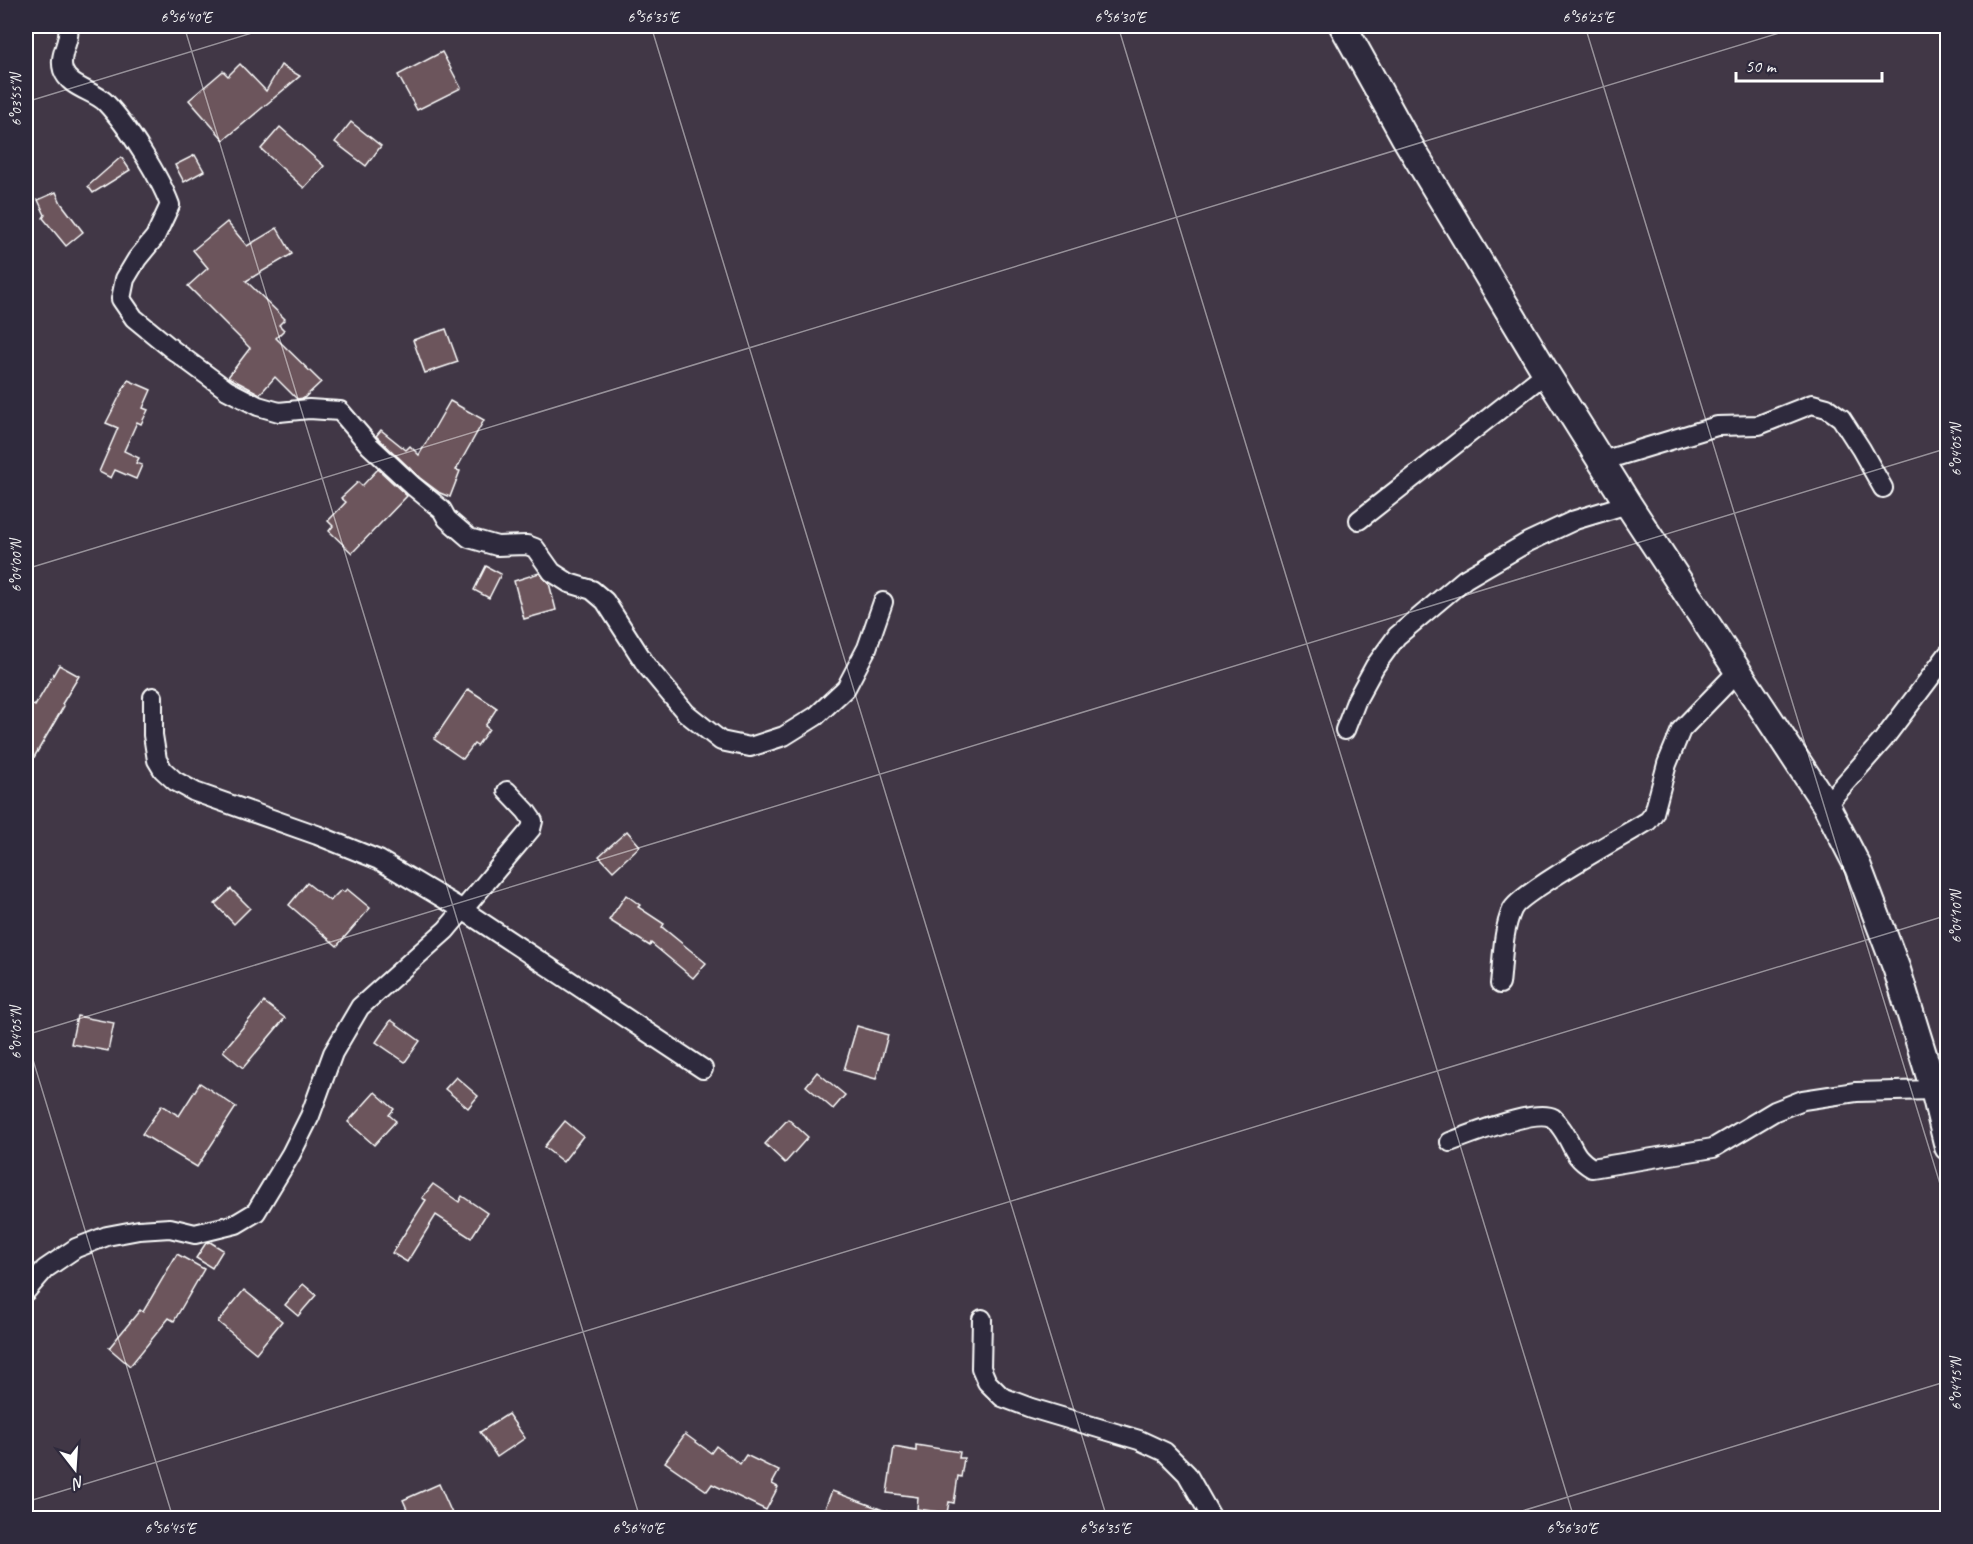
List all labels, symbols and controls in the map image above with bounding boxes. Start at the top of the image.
text: 6°56'40"E [160,8,214,27]
text: 6°56'35"E [627,8,681,27]
text: 6°56'30"E [1094,8,1148,27]
text: 6°56'25"E [1562,8,1616,27]
scale bar [1736,45,1882,83]
text: 50 m [1745,55,1778,77]
text: 6°03'55"N [7,71,26,126]
text: 6°04'05"N [1947,421,1966,476]
text: 6°04'00"N [7,537,26,592]
text: 6°04'10"N [1947,888,1966,943]
text: 6°04'05"N [7,1004,26,1059]
text: 6°04'15"N [1947,1355,1966,1410]
north arrow [45,1439,105,1499]
text: N [68,1471,87,1494]
text: 6°56'45"E [144,1519,198,1538]
text: 6°56'40"E [612,1519,666,1538]
text: 6°56'35"E [1079,1519,1133,1538]
text: 6°56'30"E [1546,1519,1600,1538]

